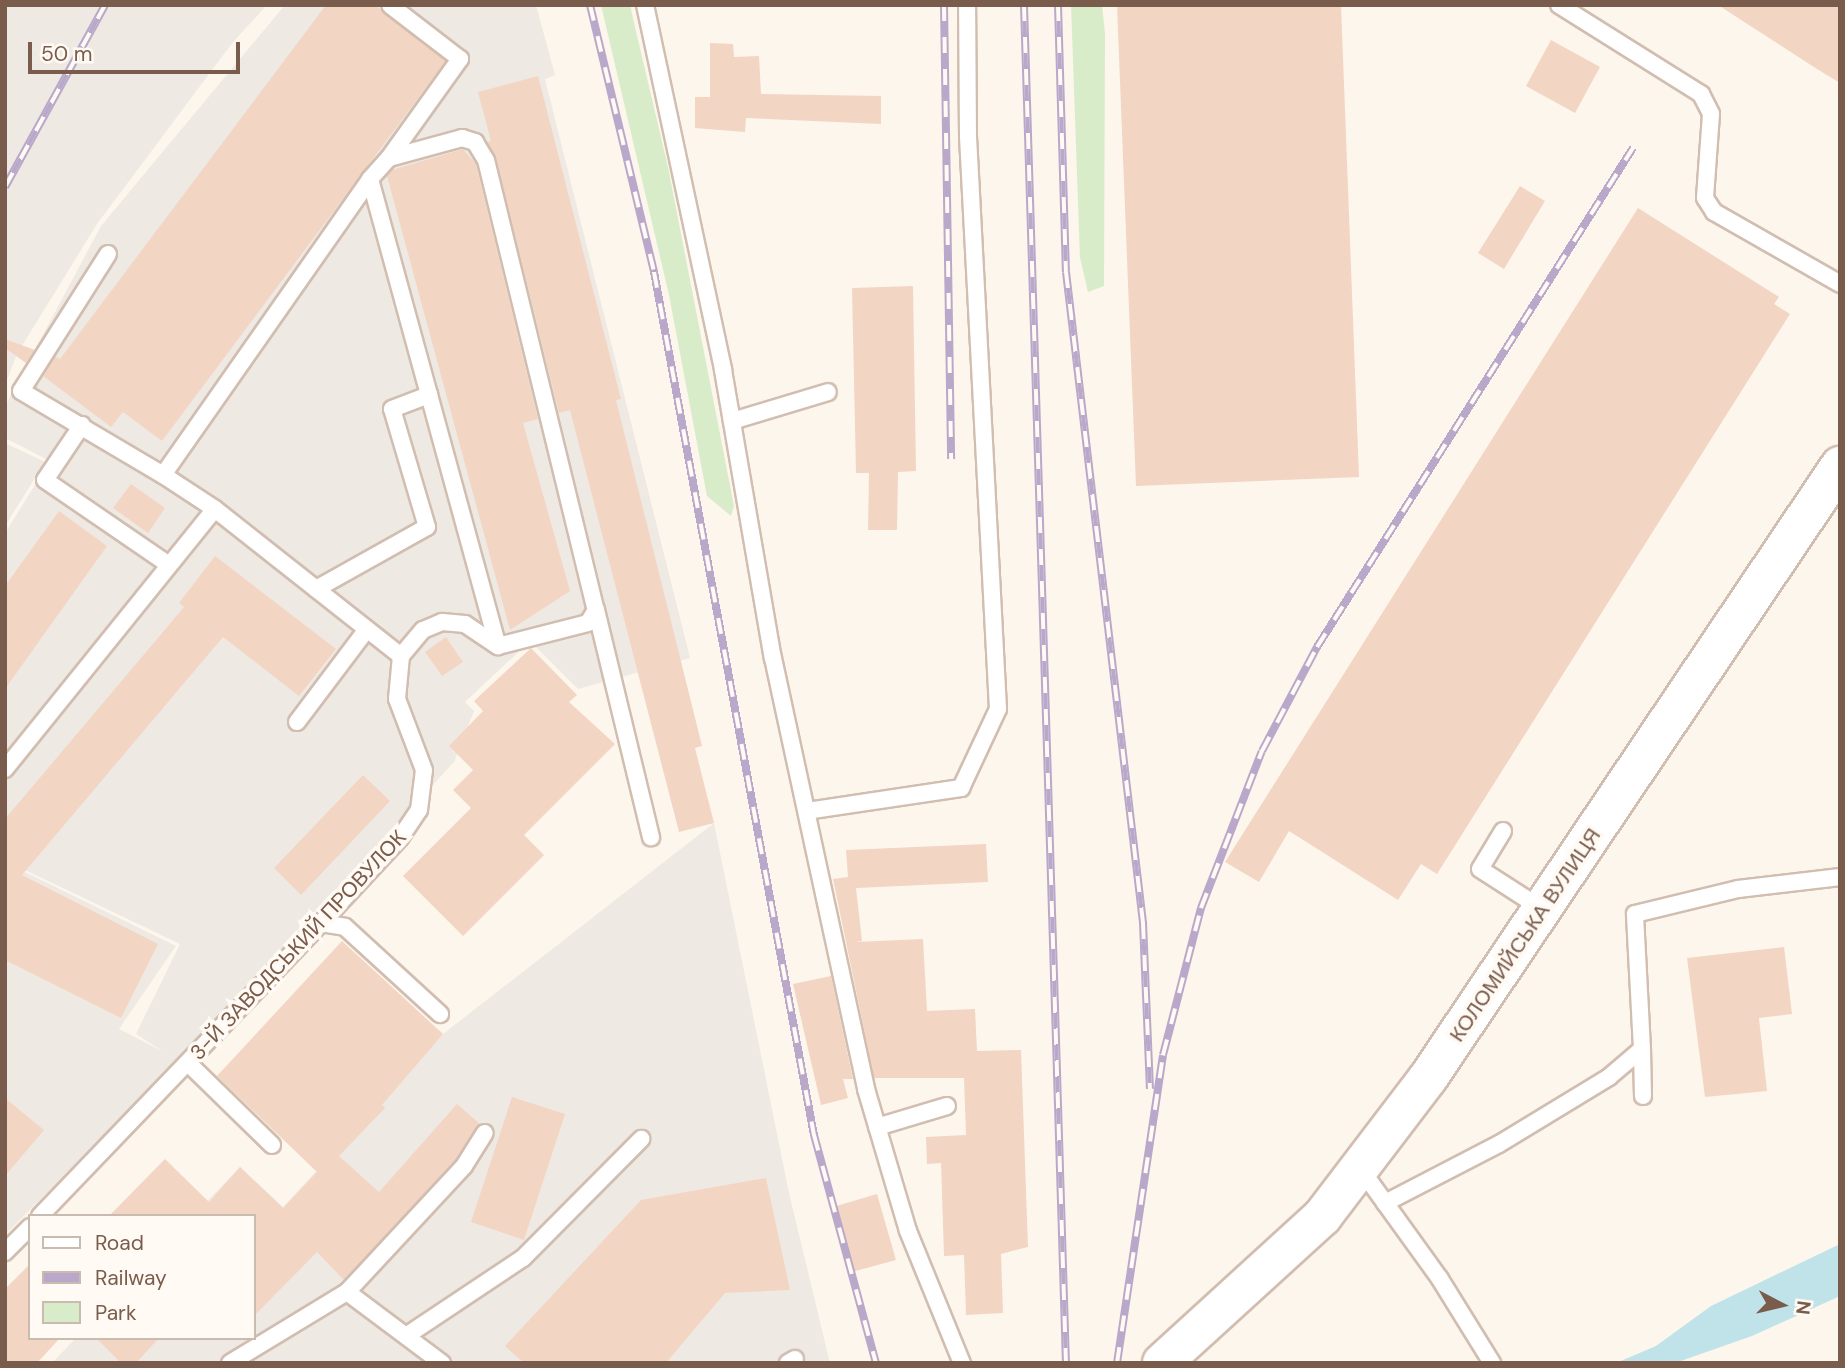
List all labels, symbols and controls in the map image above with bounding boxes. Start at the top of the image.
scale bar [32,28,243,72]
text: 50 m [41,40,92,68]
street label: КОЛОМИЙСЬКА ВУЛИЦЯ [1444,823,1606,1047]
street label: 3-Й ЗАВОДСЬКИЙ ПРОВУЛОК [185,825,411,1065]
legend [28,1214,256,1340]
text: Road [95,1229,144,1257]
text: Railway [95,1264,167,1292]
north arrow [1747,1270,1817,1340]
text: Park [95,1299,136,1327]
text: N [1790,1299,1817,1316]

